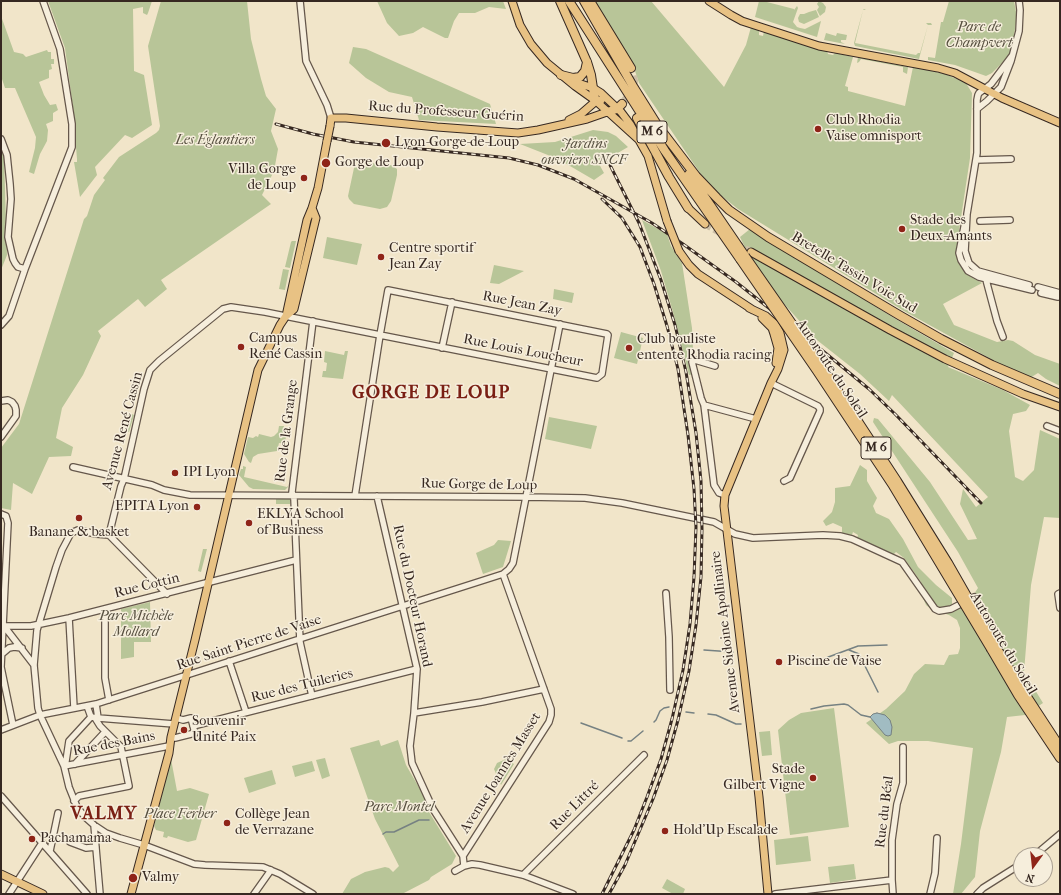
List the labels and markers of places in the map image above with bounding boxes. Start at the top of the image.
place label: Club Rhodia Vaise omnisport [826,113,922,146]
marker: Club Rhodia Vaise omnisport [813,124,823,134]
place label: Lyon-Gorge-de-Loup [395,135,519,151]
marker: Lyon-Gorge-de-Loup [380,137,392,149]
place label: Gorge de Loup [335,155,424,171]
marker: Gorge de Loup [320,157,332,169]
place label: Villa Gorge de Loup [228,162,296,194]
marker: Villa Gorge de Loup [299,173,309,183]
place label: Stade des Deux-Amants [910,213,992,246]
marker: Stade des Deux-Amants [897,224,907,234]
place label: Centre sportif Jean Zay [389,241,474,274]
marker: Centre sportif Jean Zay [376,252,386,262]
place label: Campus René Cassin [249,331,322,364]
place label: Club bouliste entente Rhodia racing [637,332,771,364]
marker: Campus René Cassin [236,342,246,352]
marker: Club bouliste entente Rhodia racing [624,343,634,353]
place label: IPI Lyon [183,465,236,481]
marker: IPI Lyon [170,468,180,478]
place label: EPITA Lyon [115,499,189,515]
marker: EPITA Lyon [192,502,202,512]
place label: EKLYA School of Business [257,507,344,540]
marker: Banane & basket [74,513,84,523]
marker: EKLYA School of Business [244,518,254,528]
place label: Banane & basket [29,525,129,541]
place label: Piscine de Vaise [787,654,882,670]
marker: Piscine de Vaise [774,657,784,667]
place label: Souvenir Unité Paix [192,714,256,746]
marker: Souvenir Unité Paix [179,725,189,735]
place label: Stade Gilbert Vigne [723,762,805,794]
marker: Stade Gilbert Vigne [808,773,818,783]
place label: Collège Jean de Verrazane [235,807,314,840]
marker: Collège Jean de Verrazane [222,818,232,828]
place label: Hold'Up Escalade [673,823,778,839]
marker: Hold'Up Escalade [660,826,670,836]
place label: Pachamama [40,831,111,847]
marker: Pachamama [27,834,37,844]
place label: Valmy [142,870,179,886]
marker: Valmy [127,872,139,884]

